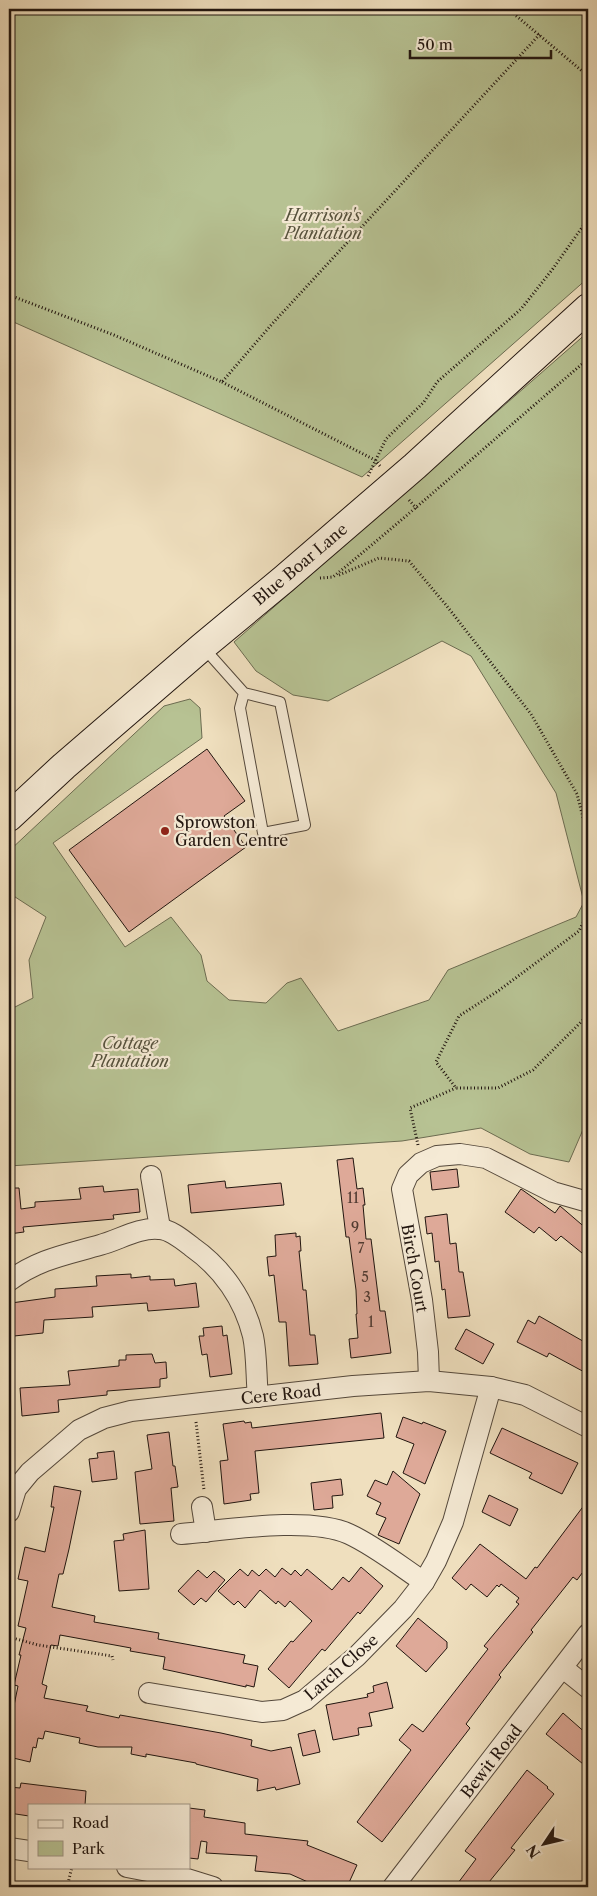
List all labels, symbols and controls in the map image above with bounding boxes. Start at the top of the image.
scale bar [410,28,551,60]
text: 50 m [417,35,453,54]
park label: Harrison's Plantation [282,205,362,243]
street label: Blue Boar Lane [249,519,351,609]
place label: Sprowston Garden Centre [175,812,288,850]
marker: Sprowston Garden Centre [159,825,171,837]
park label: Cottage Plantation [89,1033,169,1071]
house number: 11 [347,1189,359,1207]
house number: 9 [351,1218,359,1236]
street label: Birch Court [397,1222,433,1314]
house number: 7 [358,1239,365,1257]
house number: 5 [361,1268,369,1286]
house number: 3 [363,1288,371,1306]
house number: 1 [368,1313,374,1331]
street label: Cere Road [240,1380,322,1408]
street label: Larch Close [300,1630,382,1704]
street label: Bewit Road [456,1720,526,1802]
legend [28,1804,190,1868]
text: Road [72,1813,109,1832]
north arrow [520,1818,570,1868]
text: Park [72,1839,106,1858]
text: N [522,1841,544,1862]

